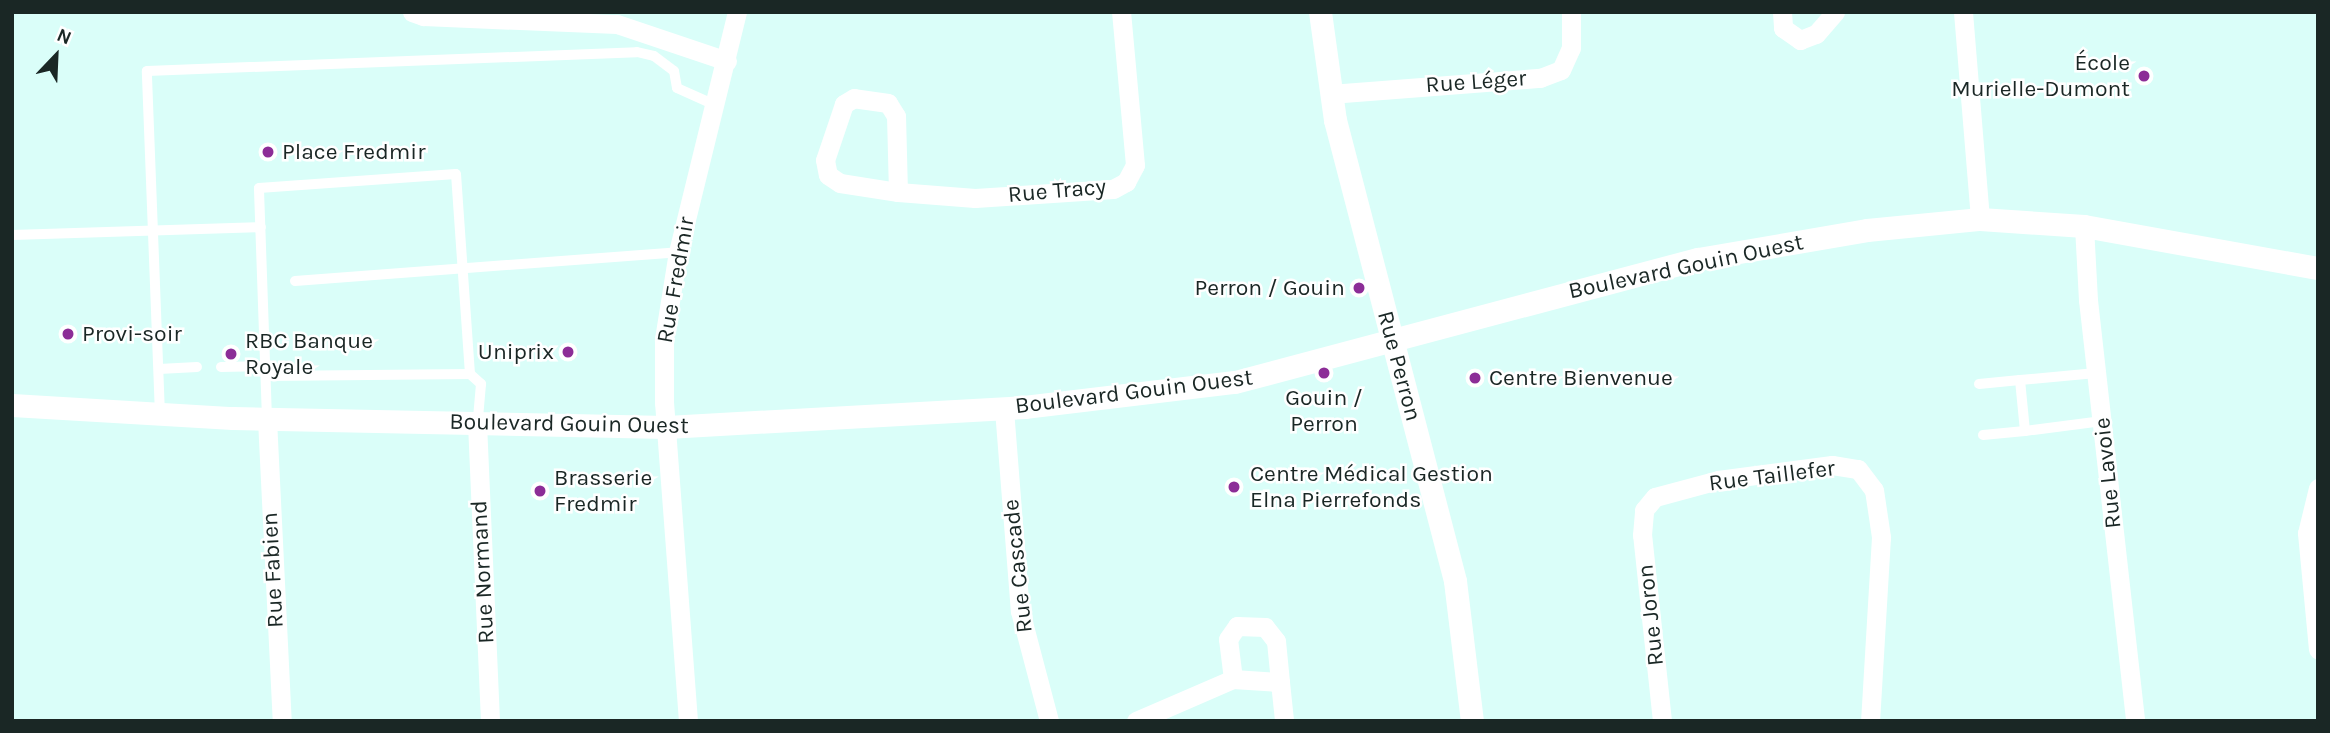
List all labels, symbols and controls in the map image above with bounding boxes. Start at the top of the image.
north arrow [21,21,91,91]
text: N [54,24,75,49]
place label: École Murielle-Dumont [1951,49,2130,103]
street label: Rue Léger [1425,65,1527,99]
marker: École Murielle-Dumont [2136,68,2152,84]
place label: Place Fredmir [282,138,425,166]
marker: Place Fredmir [260,144,276,160]
street label: Rue Tracy [1007,173,1107,209]
street label: Rue Fredmir [651,215,701,345]
street label: Boulevard Gouin Ouest [1566,229,1806,305]
place label: Perron / Gouin [1194,274,1345,302]
marker: Perron / Gouin [1351,280,1367,296]
street label: Rue Perron [1371,308,1427,424]
place label: Provi-soir [82,320,182,348]
marker: Provi-soir [60,326,76,342]
place label: RBC Banque Royale [245,327,373,381]
place label: Uniprix [478,338,554,366]
marker: Uniprix [560,344,576,360]
marker: RBC Banque Royale [223,346,239,362]
street label: Boulevard Gouin Ouest [1013,364,1255,420]
place label: Centre Bienvenue [1489,364,1673,392]
marker: Gouin / Perron [1316,365,1332,381]
marker: Centre Bienvenue [1467,370,1483,386]
place label: Gouin / Perron [1285,384,1363,438]
street label: Boulevard Gouin Ouest [449,408,689,440]
street label: Rue Lavoie [2088,416,2128,530]
street label: Rue Taillefer [1707,455,1837,497]
place label: Centre Médical Gestion Elna Pierrefonds [1250,460,1493,514]
place label: Brasserie Fredmir [554,464,652,518]
marker: Centre Médical Gestion Elna Pierrefonds [1224,477,1244,497]
marker: Brasserie Fredmir [532,483,548,499]
street label: Rue Cascade [997,498,1039,634]
street label: Rue Normand [465,500,501,644]
street label: Rue Fabien [256,512,290,628]
street label: Rue Joron [1632,563,1670,667]

